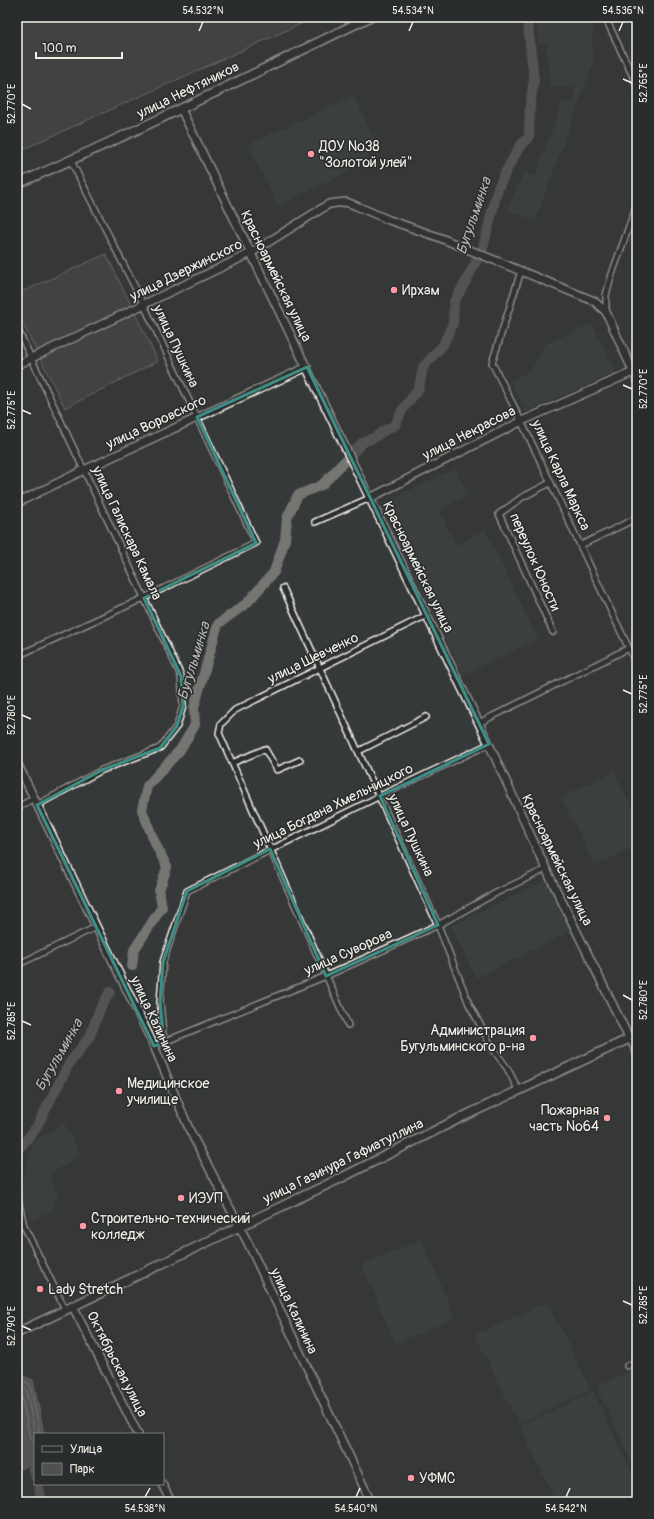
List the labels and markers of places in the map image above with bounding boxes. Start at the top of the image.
place label: ДОУ №38 "Золотой улей" [318,138,412,171]
marker: ДОУ №38 "Золотой улей" [306,149,316,159]
place label: Ирхам [402,282,440,299]
marker: Ирхам [389,285,399,295]
place label: Администрация Бугульминского р-на [400,1022,525,1055]
marker: Администрация Бугульминского р-на [528,1033,538,1043]
place label: Медицинское училище [126,1075,209,1108]
marker: Медицинское училище [114,1086,124,1096]
place label: Пожарная часть №64 [529,1102,599,1135]
marker: Пожарная часть №64 [602,1113,612,1123]
place label: ИЭУП [189,1190,223,1207]
marker: ИЭУП [176,1193,186,1203]
place label: Строительно-технический колледж [91,1210,251,1243]
marker: Строительно-технический колледж [78,1221,88,1231]
place label: Lady Stretch [48,1281,123,1298]
marker: Lady Stretch [35,1284,45,1294]
place label: УФМС [419,1470,456,1487]
marker: УФМС [406,1473,416,1483]

